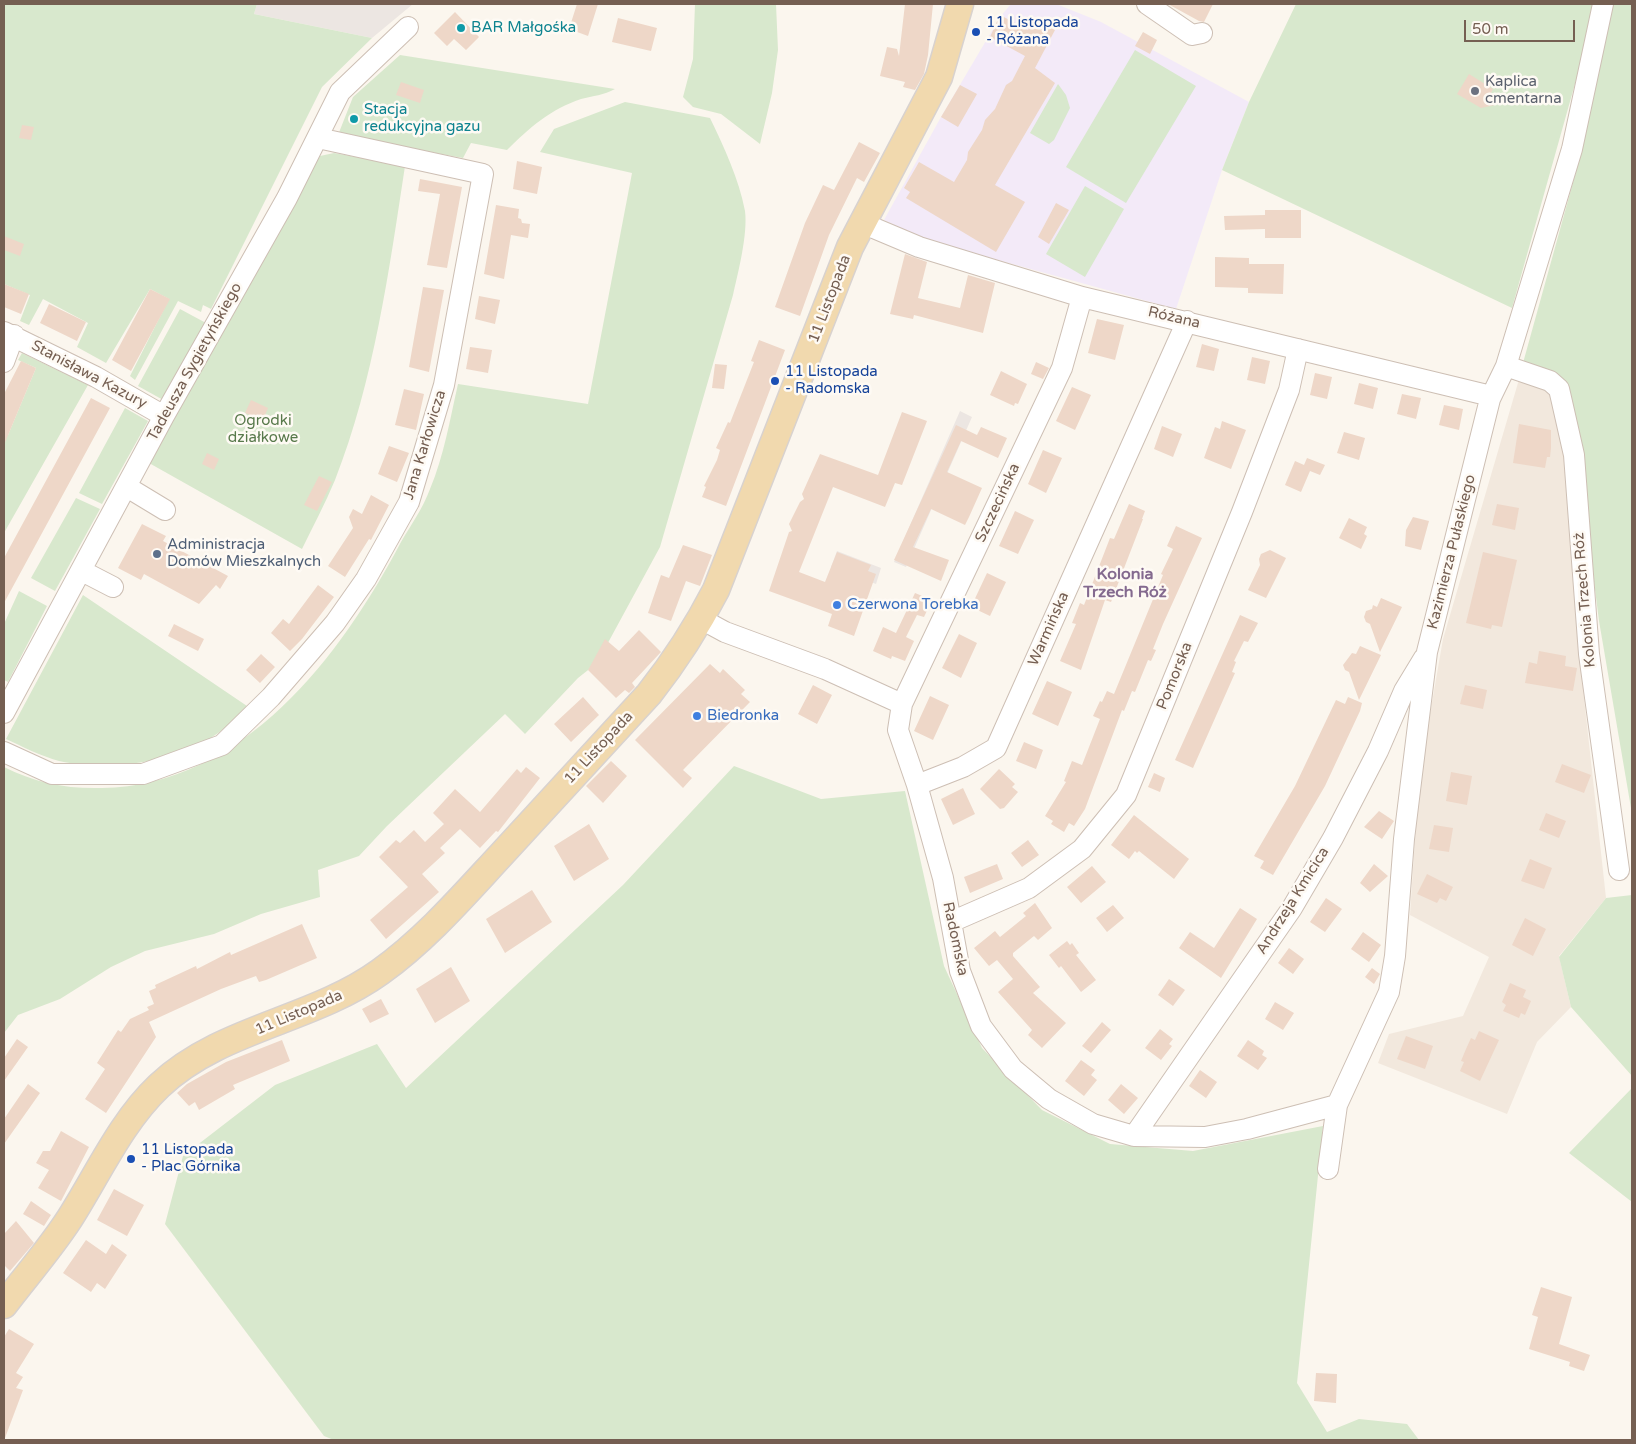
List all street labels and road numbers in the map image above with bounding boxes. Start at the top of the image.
street label: 11 Listopada [805,252,855,346]
street label: Tadeusza Sygietyńskiego [144,280,246,444]
street label: Różana [1146,303,1202,333]
street label: Stanisława Kazury [28,337,150,413]
street label: Jana Karłowicza [400,388,450,502]
street label: Szczecińska [972,461,1024,545]
street label: Kazimierza Pułaskiego [1424,473,1480,631]
street label: Kolonia Trzech Róż [1570,532,1600,668]
street label: Warmińska [1025,589,1073,669]
street label: Pomorska [1153,640,1197,712]
street label: 11 Listopada [561,708,637,788]
street label: Andrzeja Kmicica [1253,844,1333,958]
street label: Radomska [938,900,972,978]
street label: 11 Listopada [253,987,345,1039]

